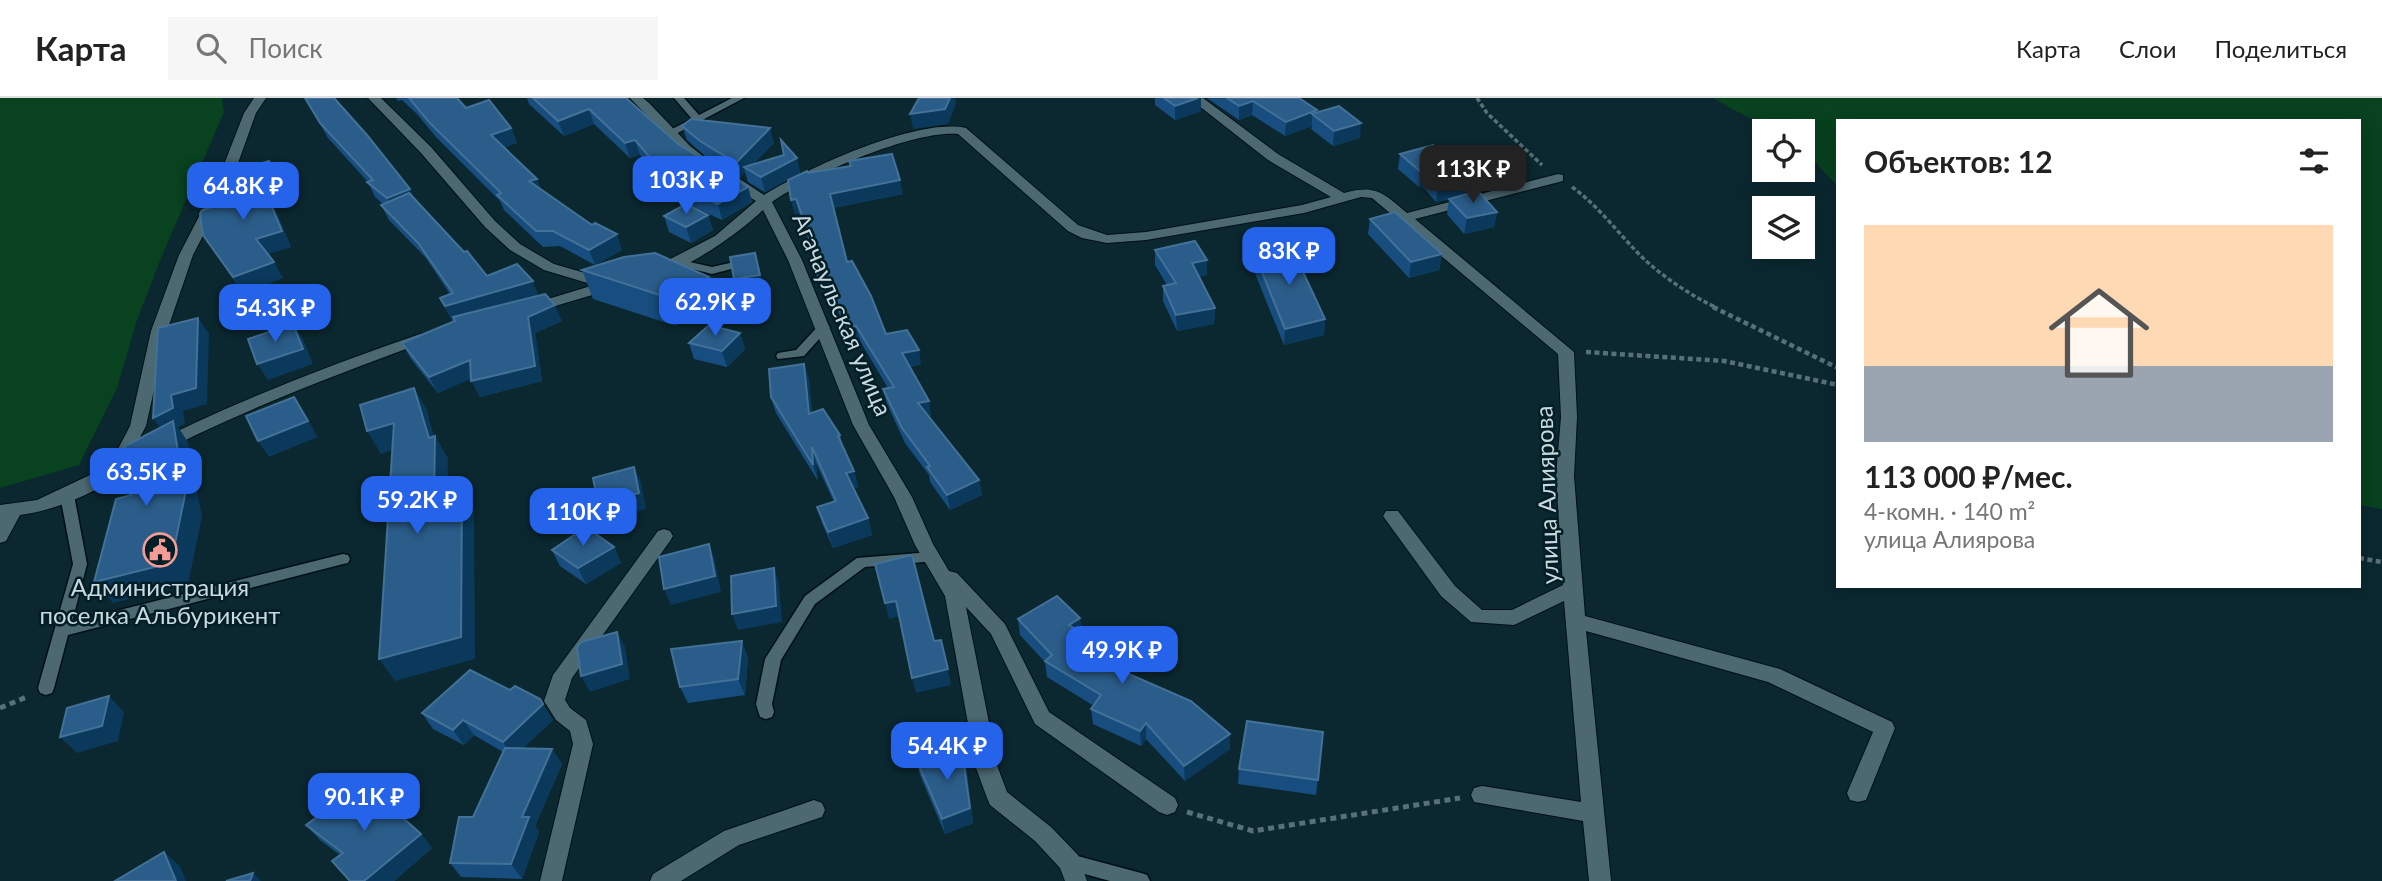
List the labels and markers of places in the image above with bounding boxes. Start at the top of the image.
pin: 113K ₽ [1416,146,1530,205]
pin: 103K ₽ [629,156,743,216]
pin: 64.8K ₽ [178,162,308,222]
pin: 83K ₽ [1240,228,1338,287]
pin: 62.9K ₽ [650,278,780,338]
pin: 54.3K ₽ [210,285,340,344]
pin: 63.5K ₽ [81,448,211,508]
pin: 59.2K ₽ [352,476,482,536]
pin: 110K ₽ [526,489,640,548]
public building icon: Администрация поселка Альбурикент [141,531,179,569]
place label: Администрация поселка Альбурикент [40,572,280,629]
pin: 49.9K ₽ [1057,626,1187,686]
pin: 54.4K ₽ [882,722,1012,782]
pin: 90.1K ₽ [299,774,429,833]

